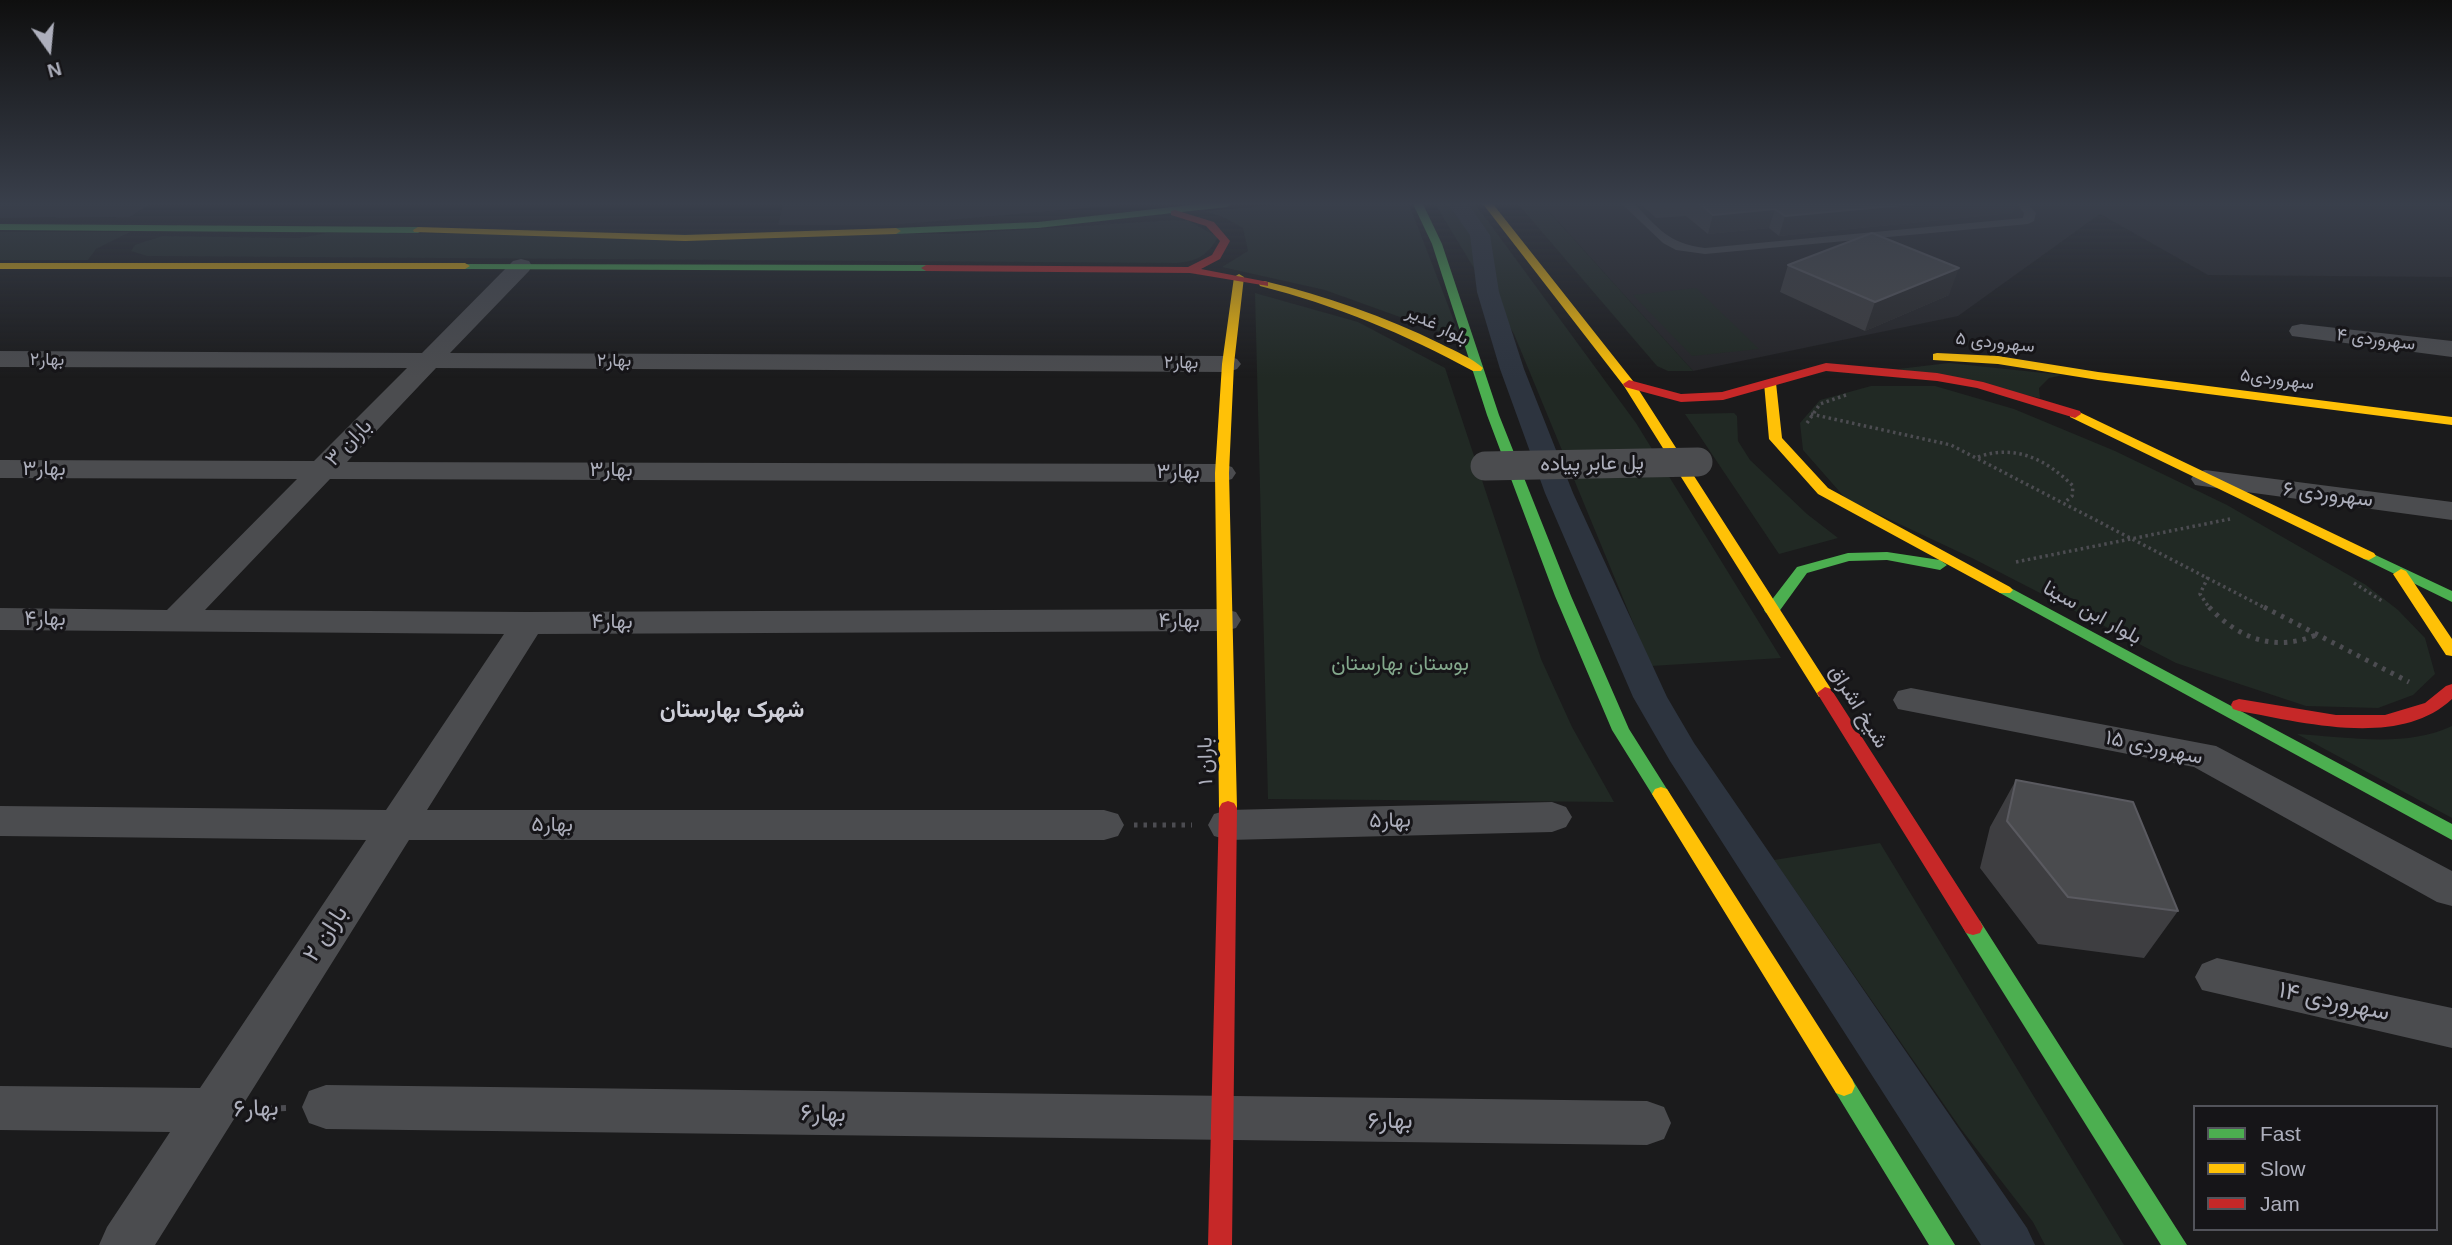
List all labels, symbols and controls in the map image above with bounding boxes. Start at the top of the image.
north arrow [14,14,84,84]
text: N [45,58,64,82]
street label: بلوار غدیر [1402,302,1472,350]
street label: سهروردی ۴ [2335,324,2417,356]
street label: سهروردی ۵ [1954,328,2036,358]
street label: بهار۲ [30,349,64,371]
street label: بهار۲ [597,350,631,372]
street label: بهار۲ [1164,352,1198,374]
street label: سهروردی۵ [2239,365,2315,395]
street label: باران ۳ [320,414,378,472]
street label: پل عابر پیاده [1540,450,1644,478]
street label: بهار۳ [22,456,66,482]
street label: بهار۳ [589,457,633,483]
street label: بهار۳ [1156,459,1200,485]
street label: سهروردی ۶ [2281,477,2375,513]
street label: بلوار ابن سینا [2038,576,2146,650]
street label: بهار۴ [24,606,66,632]
street label: بهار۴ [1158,608,1200,634]
street label: بهار۴ [591,609,633,635]
park label: بوستان بهارستان [1331,651,1469,677]
street label: شیخ اشراق [1823,661,1893,753]
district label: شهرک بهارستان [660,697,804,725]
street label: سهروردی ۱۵ [2103,725,2205,771]
street label: باران ۱ [1193,737,1219,785]
street label: بهار۵ [1369,808,1411,834]
street label: بهار۵ [531,812,573,838]
street label: باران ۲ [297,901,355,967]
street label: سهروردی ۱۴ [2276,976,2392,1028]
street label: بهار۶ [233,1094,279,1124]
street label: بهار۶ [800,1099,846,1129]
legend [2193,1105,2438,1231]
street label: بهار۶ [1367,1107,1413,1135]
text: Fast [2260,1122,2301,1145]
text: Slow [2260,1157,2306,1180]
text: Jam [2260,1192,2300,1215]

